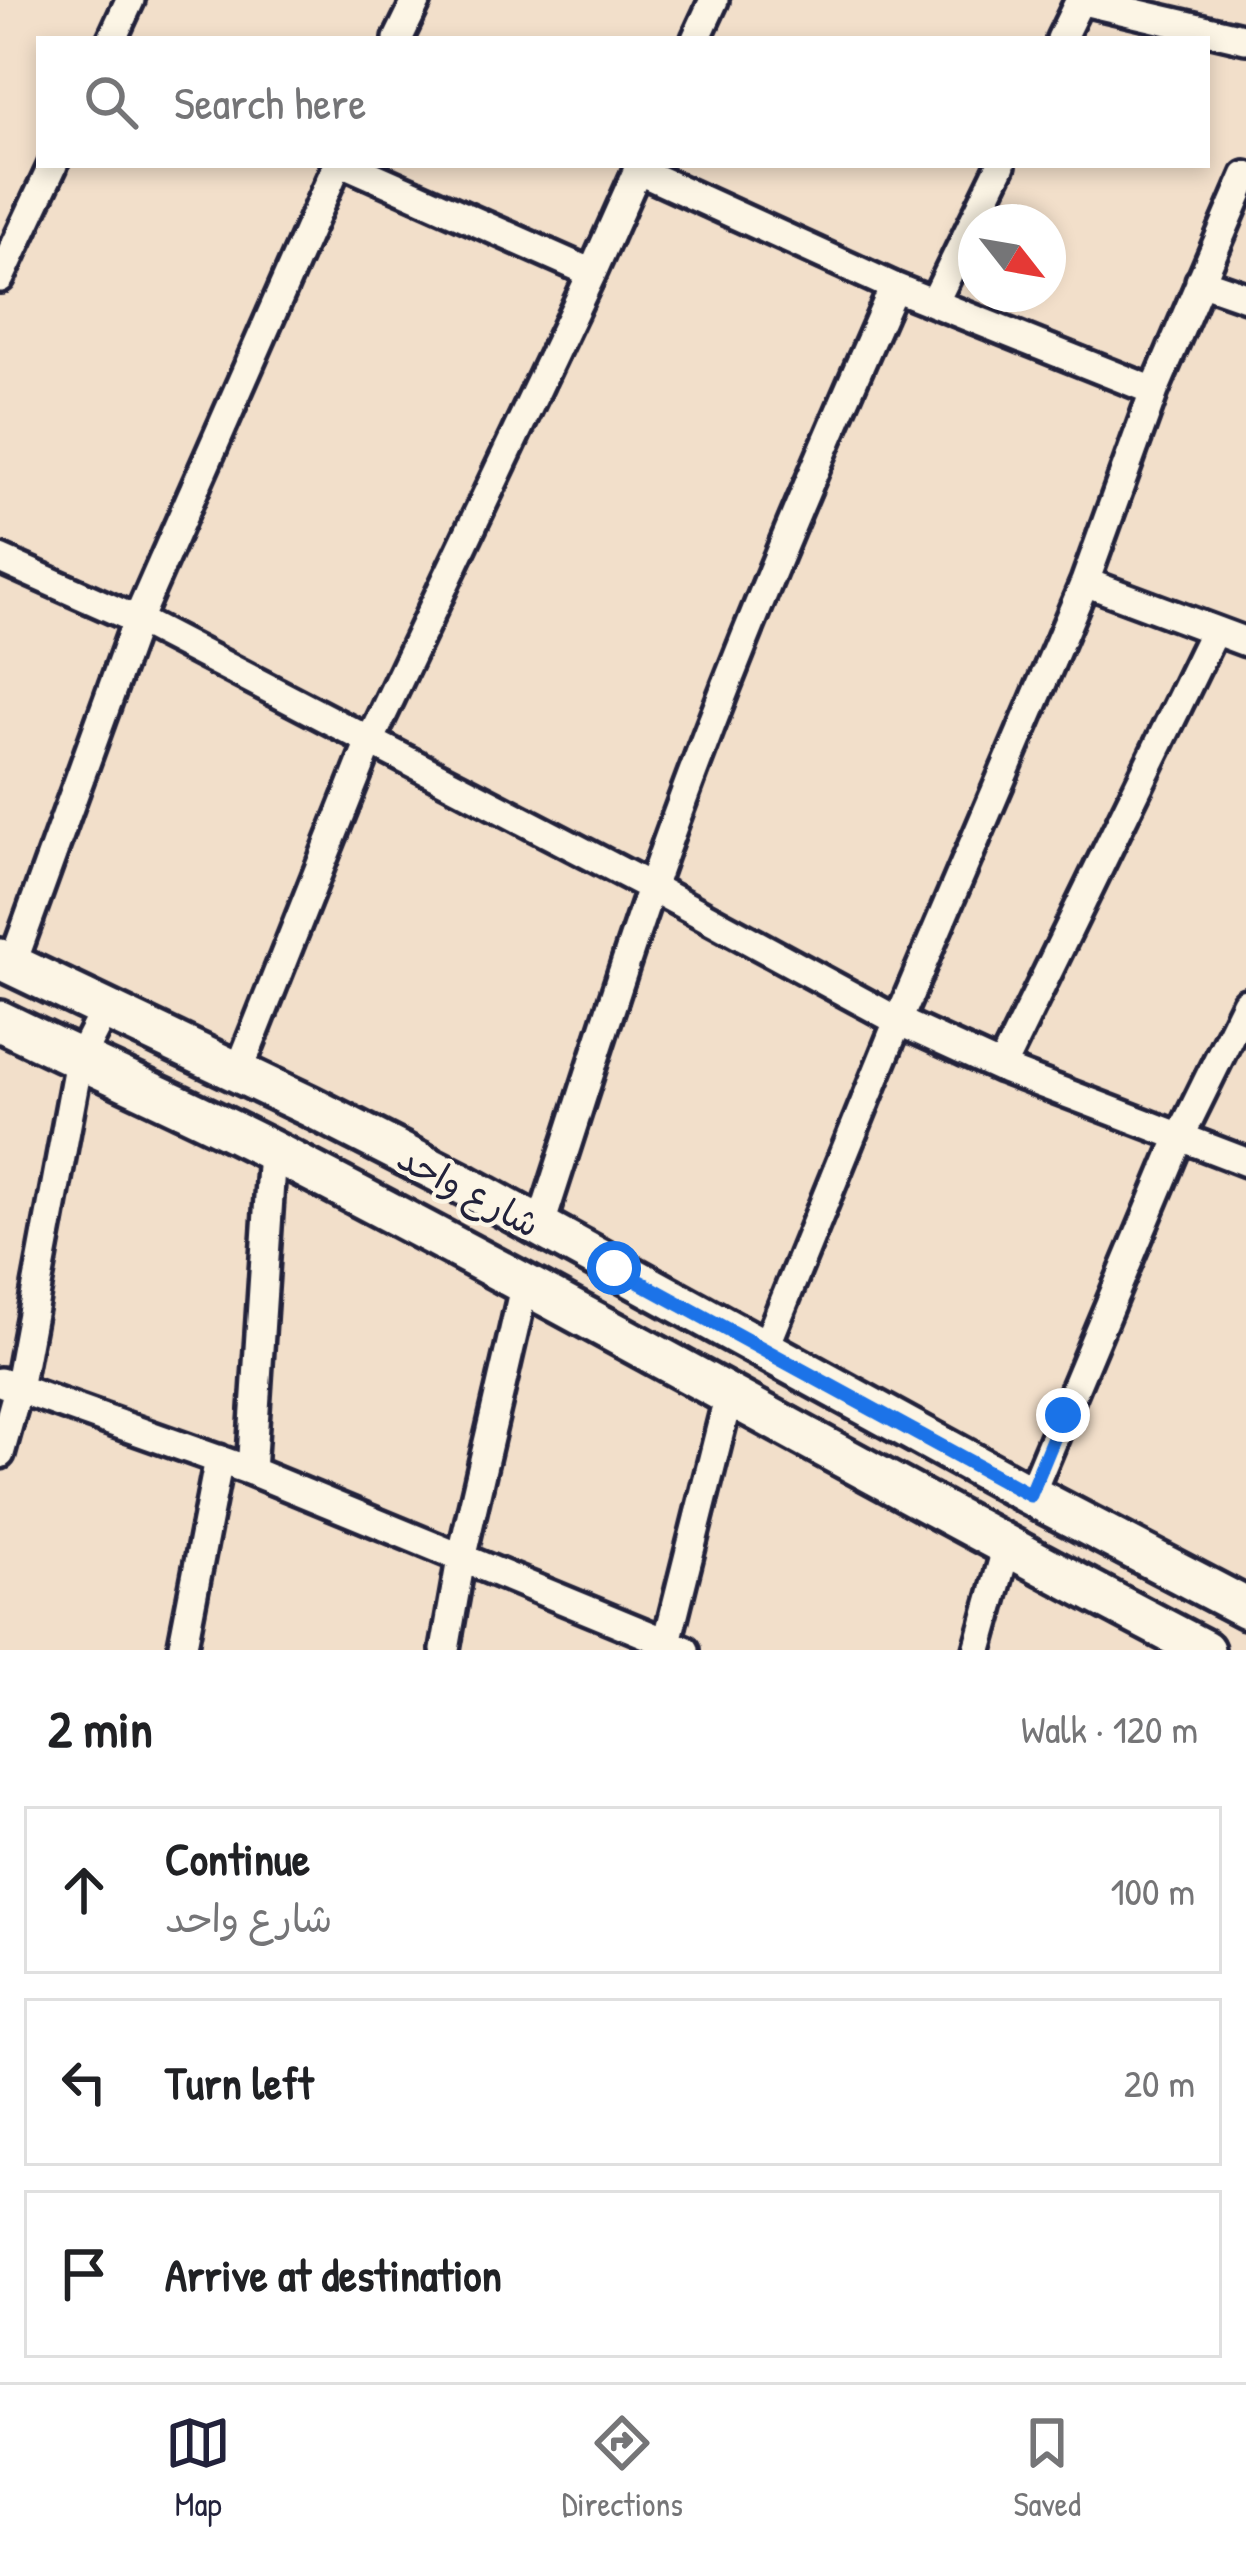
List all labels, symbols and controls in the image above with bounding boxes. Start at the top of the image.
search box [36,36,1210,168]
icon: search [78,69,144,135]
text: Search here [174,72,366,133]
north arrow [958,204,1066,312]
street label: شارع واحد [388,1132,549,1250]
route start [587,1241,641,1295]
route end [1036,1388,1090,1442]
text: 2 min [48,1694,153,1763]
text: Walk · 120 m [1021,1702,1198,1755]
text: Continue [165,1828,310,1889]
icon: ahead [51,1857,117,1923]
text: 100 m [1110,1864,1195,1917]
text: شارع واحد [165,1891,333,1944]
icon: left [51,2049,117,2115]
text: Turn left [165,2052,314,2113]
text: 20 m [1124,2056,1195,2109]
icon: arrive [51,2241,117,2307]
text: Arrive at destination [165,2244,502,2305]
tab: Map [165,2410,231,2526]
tab: Directions [562,2410,683,2526]
tab: Saved [1013,2410,1081,2526]

